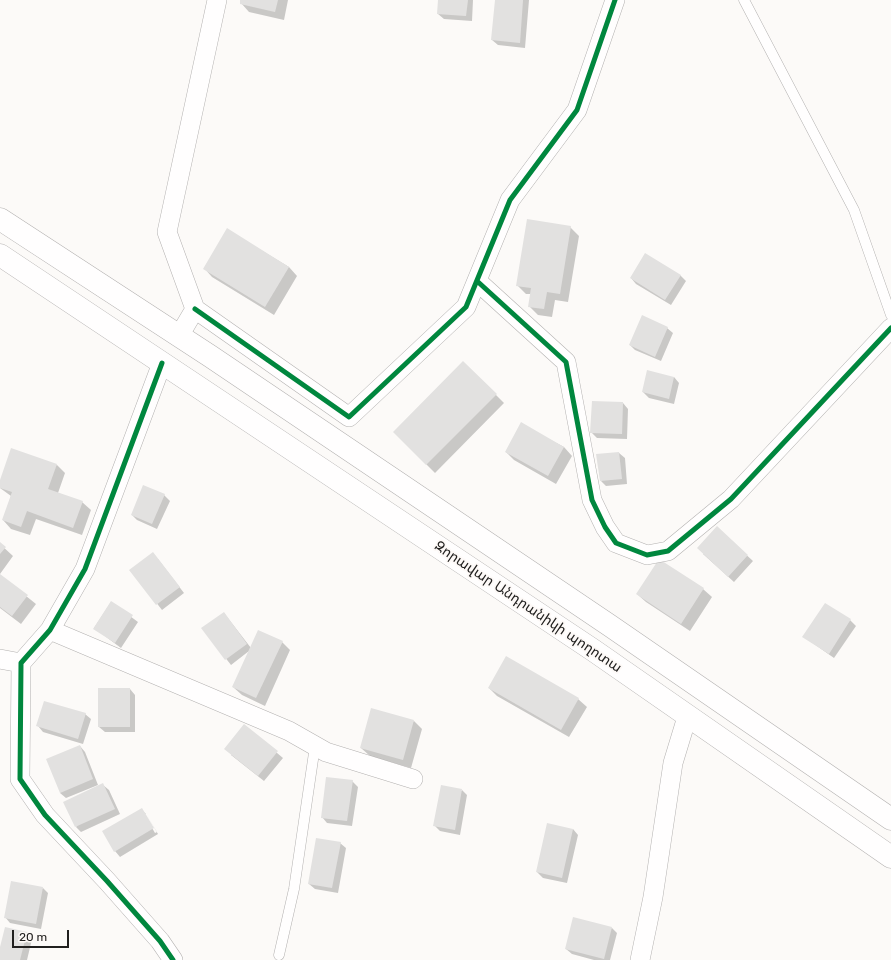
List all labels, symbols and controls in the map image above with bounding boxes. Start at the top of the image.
street label: Զորավար Անդրանիկի պողոտա [431,538,625,676]
scale bar [14,922,71,948]
text: 20 m [19,930,47,944]

